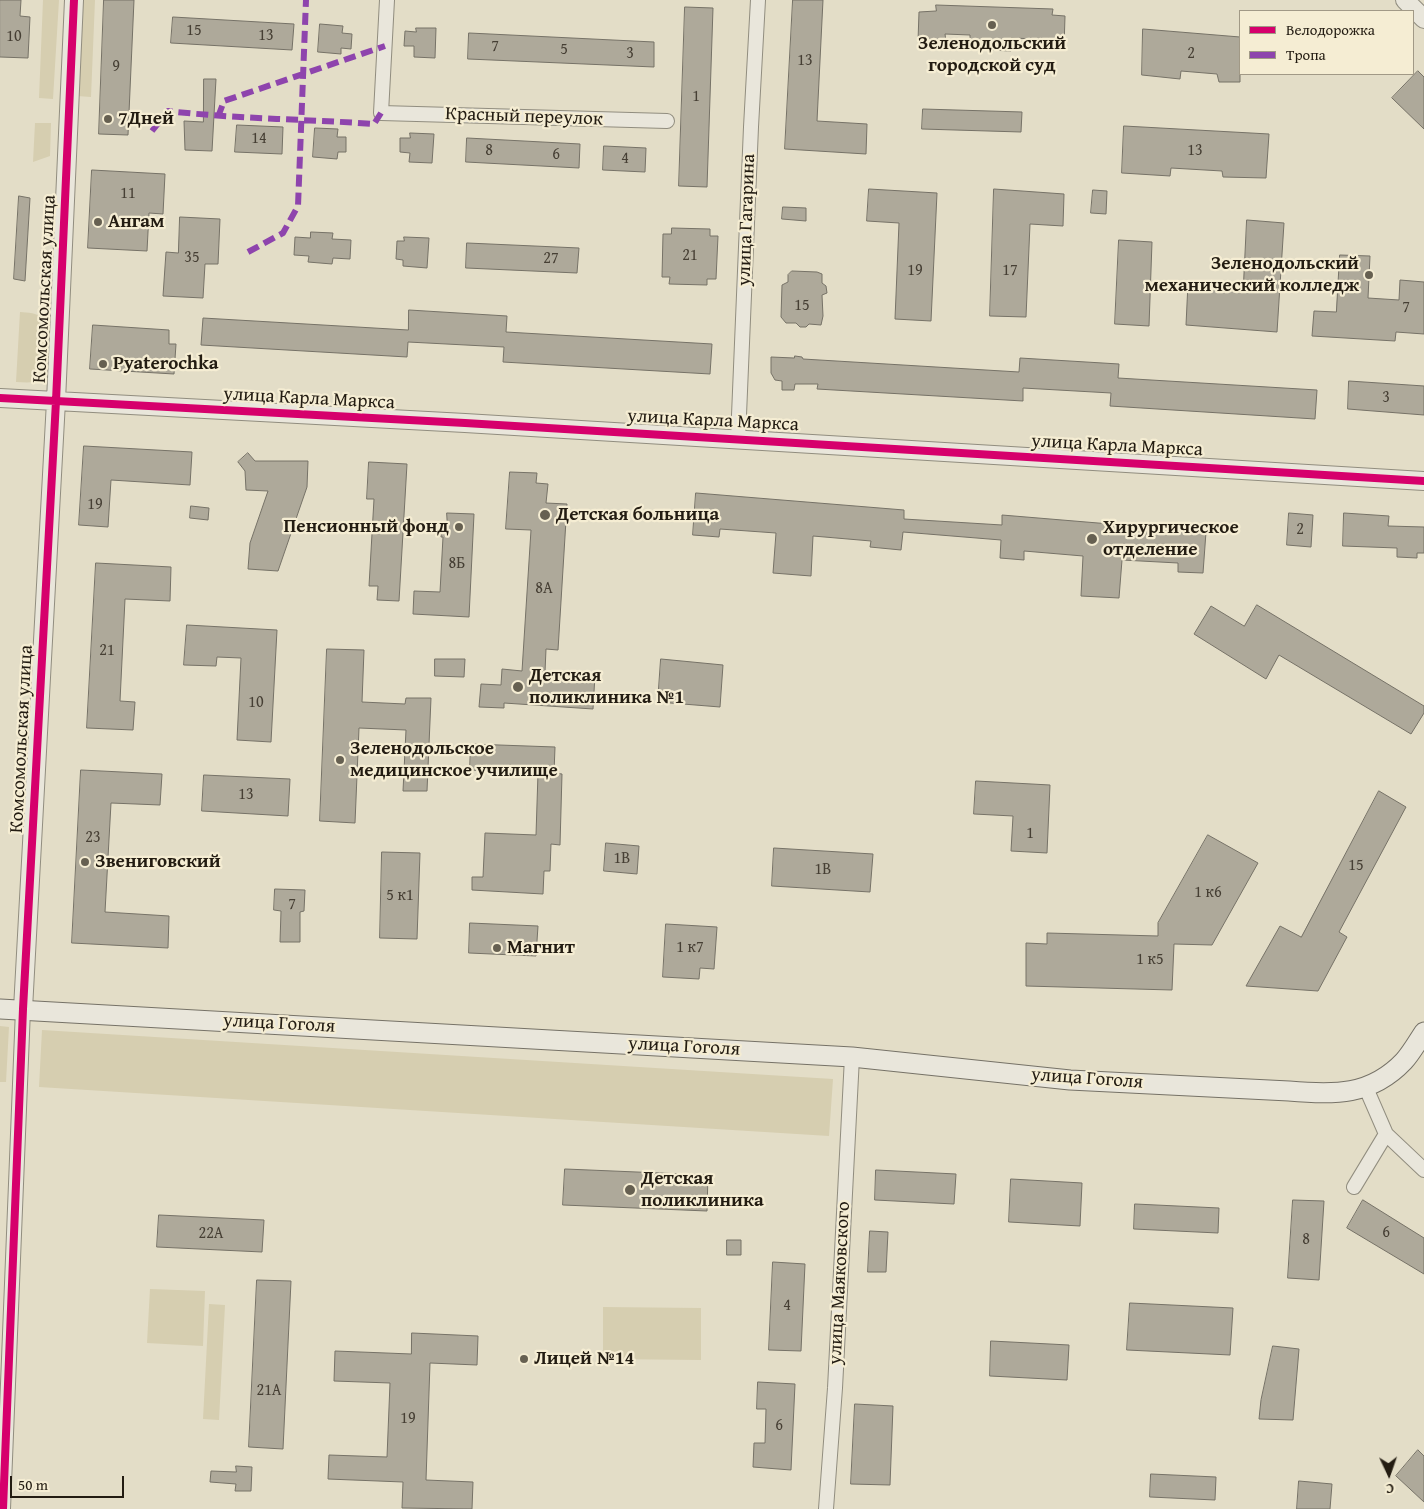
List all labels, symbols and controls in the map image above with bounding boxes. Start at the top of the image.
legend [1239,10,1414,75]
marker: Зеленодольский городской суд [986,19,998,31]
text: Велодорожка [1286,19,1375,40]
house number: 15 [186,21,202,41]
house number: 13 [258,26,274,46]
house number: 10 [6,27,22,47]
place label: Зеленодольский городской суд [918,33,1066,77]
house number: 7 [491,37,499,57]
house number: 5 [560,40,568,60]
house number: 3 [626,44,634,64]
house number: 2 [1187,44,1195,64]
text: Тропа [1286,44,1326,65]
house number: 13 [797,51,813,71]
house number: 9 [112,57,120,77]
house number: 1 [692,87,700,107]
street label: Красный переулок [445,103,603,131]
place label: 7Дней [118,108,174,130]
marker: 7Дней [102,113,114,125]
house number: 14 [251,129,267,149]
house number: 8 [485,141,493,161]
house number: 13 [1187,141,1203,161]
house number: 6 [552,145,560,165]
house number: 4 [621,149,629,169]
street label: улица Гагарина [733,153,761,287]
house number: 11 [120,184,136,204]
street label: Комсомольская улица [29,194,61,384]
place label: Ангам [108,211,164,233]
marker: Ангам [92,216,104,228]
house number: 21 [682,246,698,266]
house number: 35 [184,248,200,268]
house number: 27 [543,249,559,269]
place label: Зеленодольский механический колледж [1144,253,1359,297]
house number: 19 [907,261,923,281]
house number: 17 [1002,261,1018,281]
marker: Зеленодольский механический колледж [1363,269,1375,281]
house number: 15 [794,296,810,316]
house number: 7 [1402,298,1410,318]
place label: Pyaterochka [113,353,219,375]
marker: Pyaterochka [97,358,109,370]
street label: улица Карла Маркса [223,383,395,415]
house number: 3 [1382,388,1390,408]
street label: улица Карла Маркса [627,405,799,437]
street label: улица Карла Маркса [1031,430,1203,462]
house number: 19 [87,495,103,515]
place label: Детская больница [556,504,719,526]
marker: Детская больница [538,508,552,522]
place label: Пенсионный фонд [284,516,449,538]
place label: Хирургическое отделение [1103,517,1239,561]
house number: 2 [1296,520,1304,540]
marker: Пенсионный фонд [453,521,465,533]
marker: Хирургическое отделение [1085,532,1099,546]
house number: 8Б [449,554,465,574]
house number: 8А [535,579,553,599]
house number: 21 [99,641,115,661]
street label: Комсомольская улица [6,644,38,834]
place label: Детская поликлиника №1 [529,665,684,709]
marker: Детская поликлиника №1 [511,680,525,694]
house number: 10 [248,693,264,713]
place label: Зеленодольское медицинское училище [350,738,558,782]
marker: Зеленодольское медицинское училище [334,754,346,766]
house number: 13 [238,785,254,805]
house number: 1 [1026,824,1034,844]
house number: 23 [85,828,101,848]
house number: 1В [614,849,630,869]
place label: Звениговский [95,851,221,873]
marker: Звениговский [79,856,91,868]
house number: 15 [1348,856,1364,876]
house number: 1В [815,860,831,880]
house number: 1 к6 [1194,883,1222,903]
house number: 5 к1 [386,886,414,906]
house number: 7 [288,895,296,915]
place label: Магнит [507,937,575,959]
house number: 1 к7 [676,938,704,958]
marker: Магнит [491,942,503,954]
house number: 1 к5 [1136,950,1164,970]
street label: улица Гоголя [222,1010,336,1038]
street label: улица Гоголя [627,1033,741,1061]
street label: улица Гоголя [1030,1064,1144,1094]
place label: Детская поликлиника [641,1168,764,1212]
marker: Детская поликлиника [623,1183,637,1197]
street label: улица Маяковского [824,1201,856,1365]
house number: 6 [1382,1223,1390,1243]
house number: 22А [198,1224,224,1244]
house number: 8 [1302,1230,1310,1250]
house number: 4 [783,1296,791,1316]
place label: Лицей №14 [534,1348,634,1370]
marker: Лицей №14 [518,1353,530,1365]
house number: 21А [256,1381,282,1401]
house number: 19 [400,1409,416,1429]
house number: 6 [775,1416,783,1436]
north arrow [1364,1449,1414,1499]
scale bar [12,1466,126,1498]
text: 50 m [18,1474,48,1495]
text: С [1385,1479,1394,1499]

